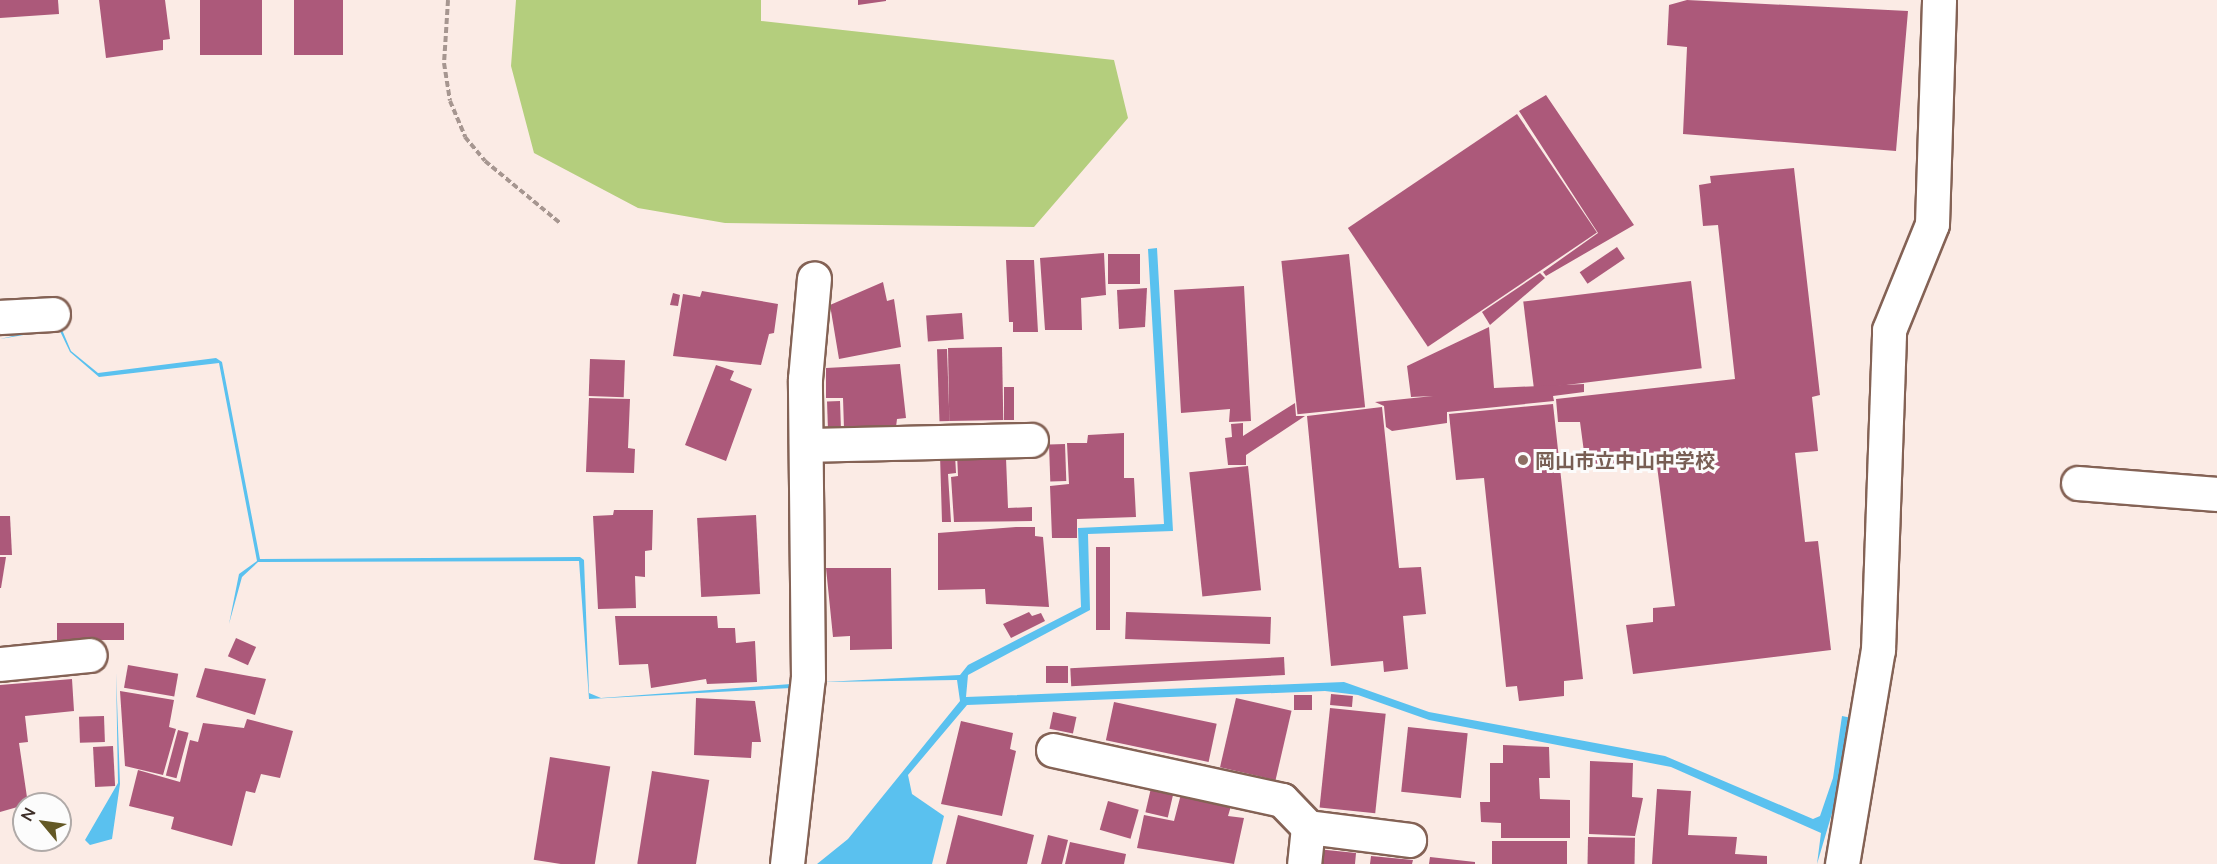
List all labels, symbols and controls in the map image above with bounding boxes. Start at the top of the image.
place label: 岡山市立中山中学校 [1535,448,1715,472]
marker: 岡山市立中山中学校 [1516,453,1530,467]
north arrow [12,792,72,852]
text: N [16,804,39,824]

